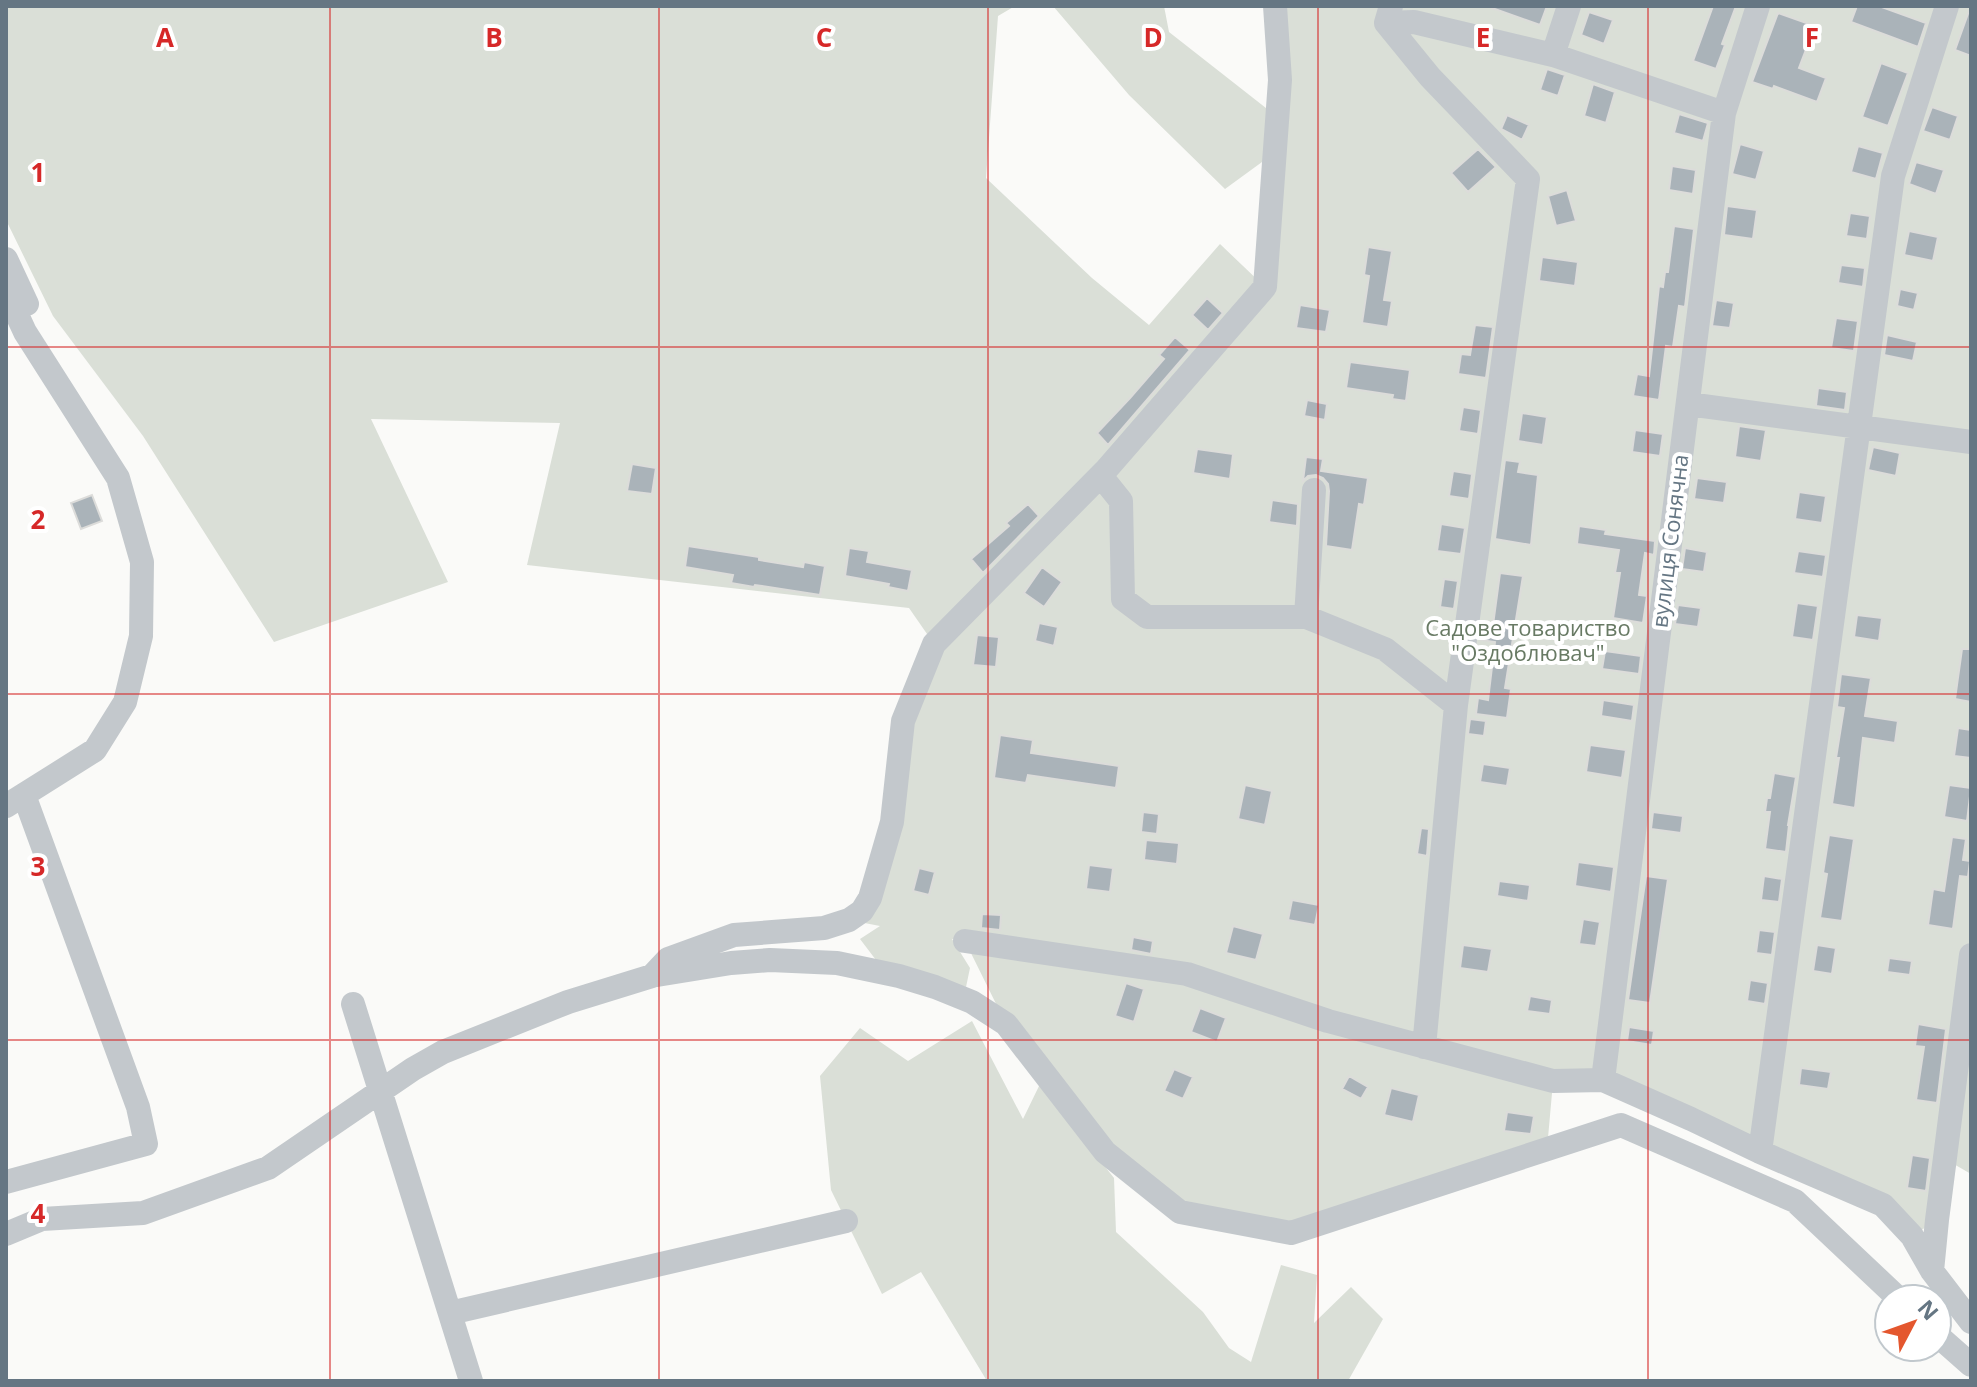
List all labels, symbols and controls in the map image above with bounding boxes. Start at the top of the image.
text: A [156,19,174,55]
text: B [485,19,503,55]
text: C [816,19,832,55]
text: D [1143,19,1163,55]
text: E [1476,19,1490,55]
text: F [1805,19,1819,55]
text: 1 [31,154,45,190]
street label: вулиця Сонячна [1643,452,1695,629]
text: 2 [31,501,46,537]
park label: Садове товариство "Оздоблювач" [1425,612,1631,667]
text: 3 [31,848,45,884]
text: 4 [31,1195,46,1231]
north arrow [1873,1283,1953,1363]
text: N [1912,1293,1946,1326]

